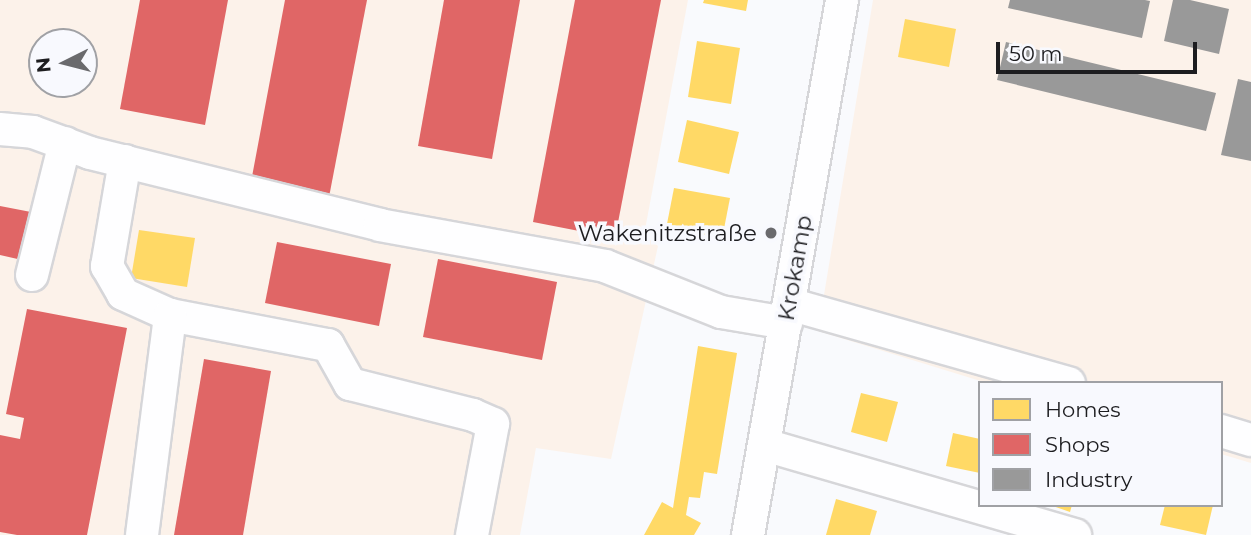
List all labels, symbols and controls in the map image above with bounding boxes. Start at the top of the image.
north arrow [28,28,98,98]
scale bar [999,28,1200,72]
text: 50 m [1009,41,1063,66]
text: N [31,56,56,74]
street label: Krokamp [772,213,818,323]
place label: Wakenitzstraße [578,219,757,247]
marker: Wakenitzstraße [763,225,779,241]
legend [978,381,1223,507]
text: Homes [1045,397,1120,422]
text: Shops [1045,432,1110,457]
text: Industry [1045,467,1132,492]

